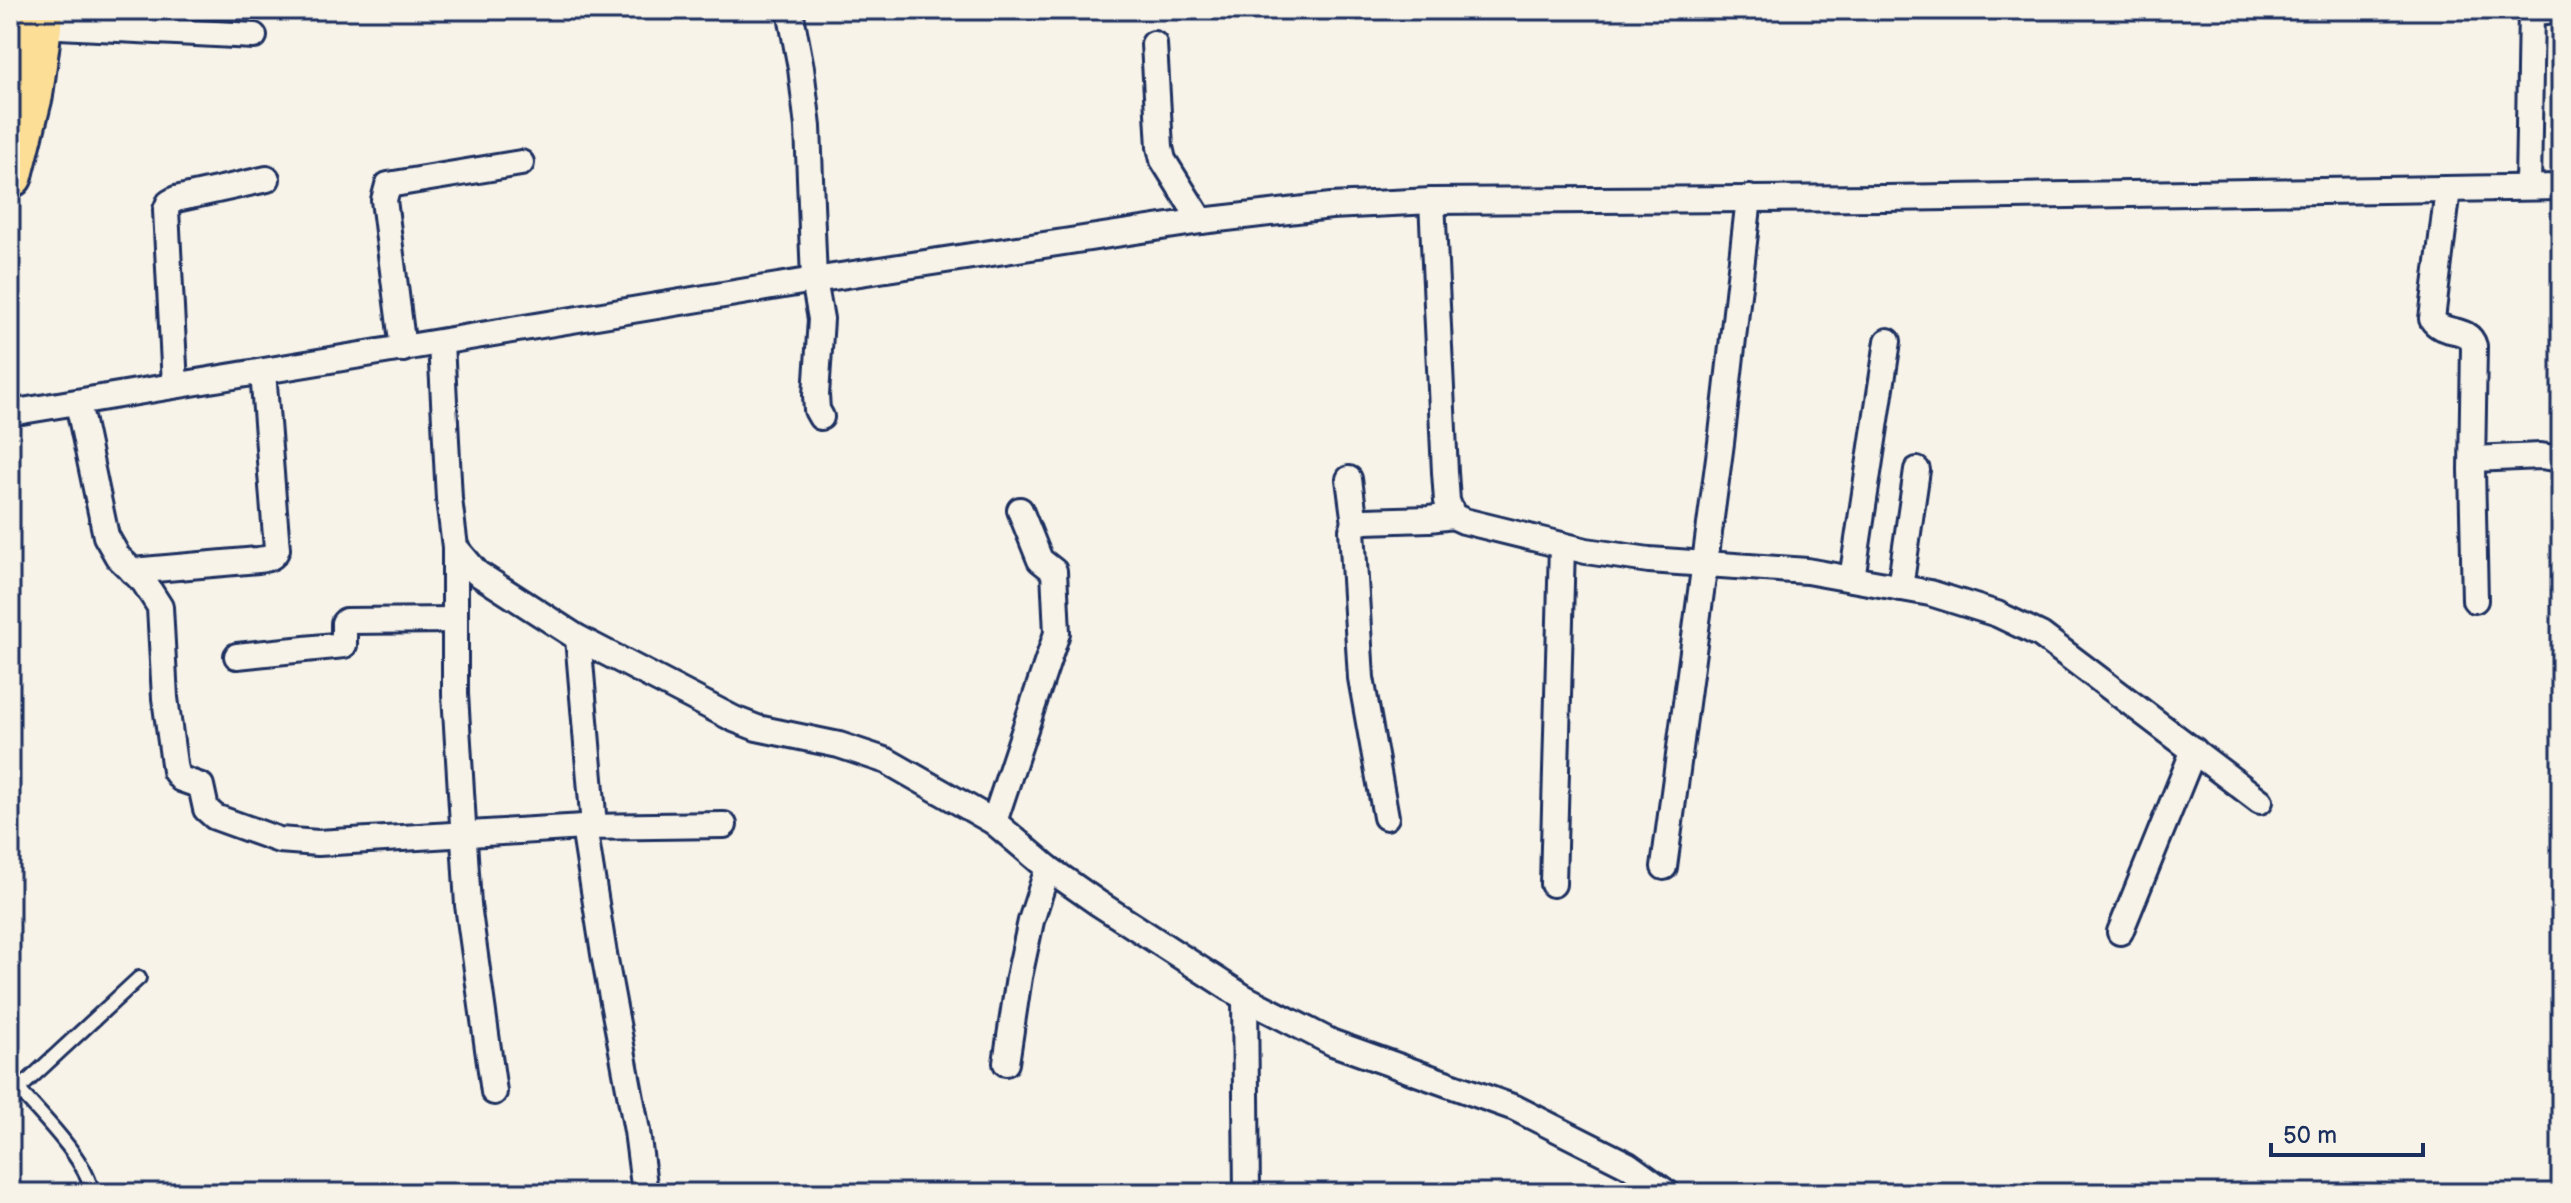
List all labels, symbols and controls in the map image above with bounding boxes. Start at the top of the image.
scale bar [2271,1107,2423,1157]
text: 50 m [2283,1121,2337,1150]

